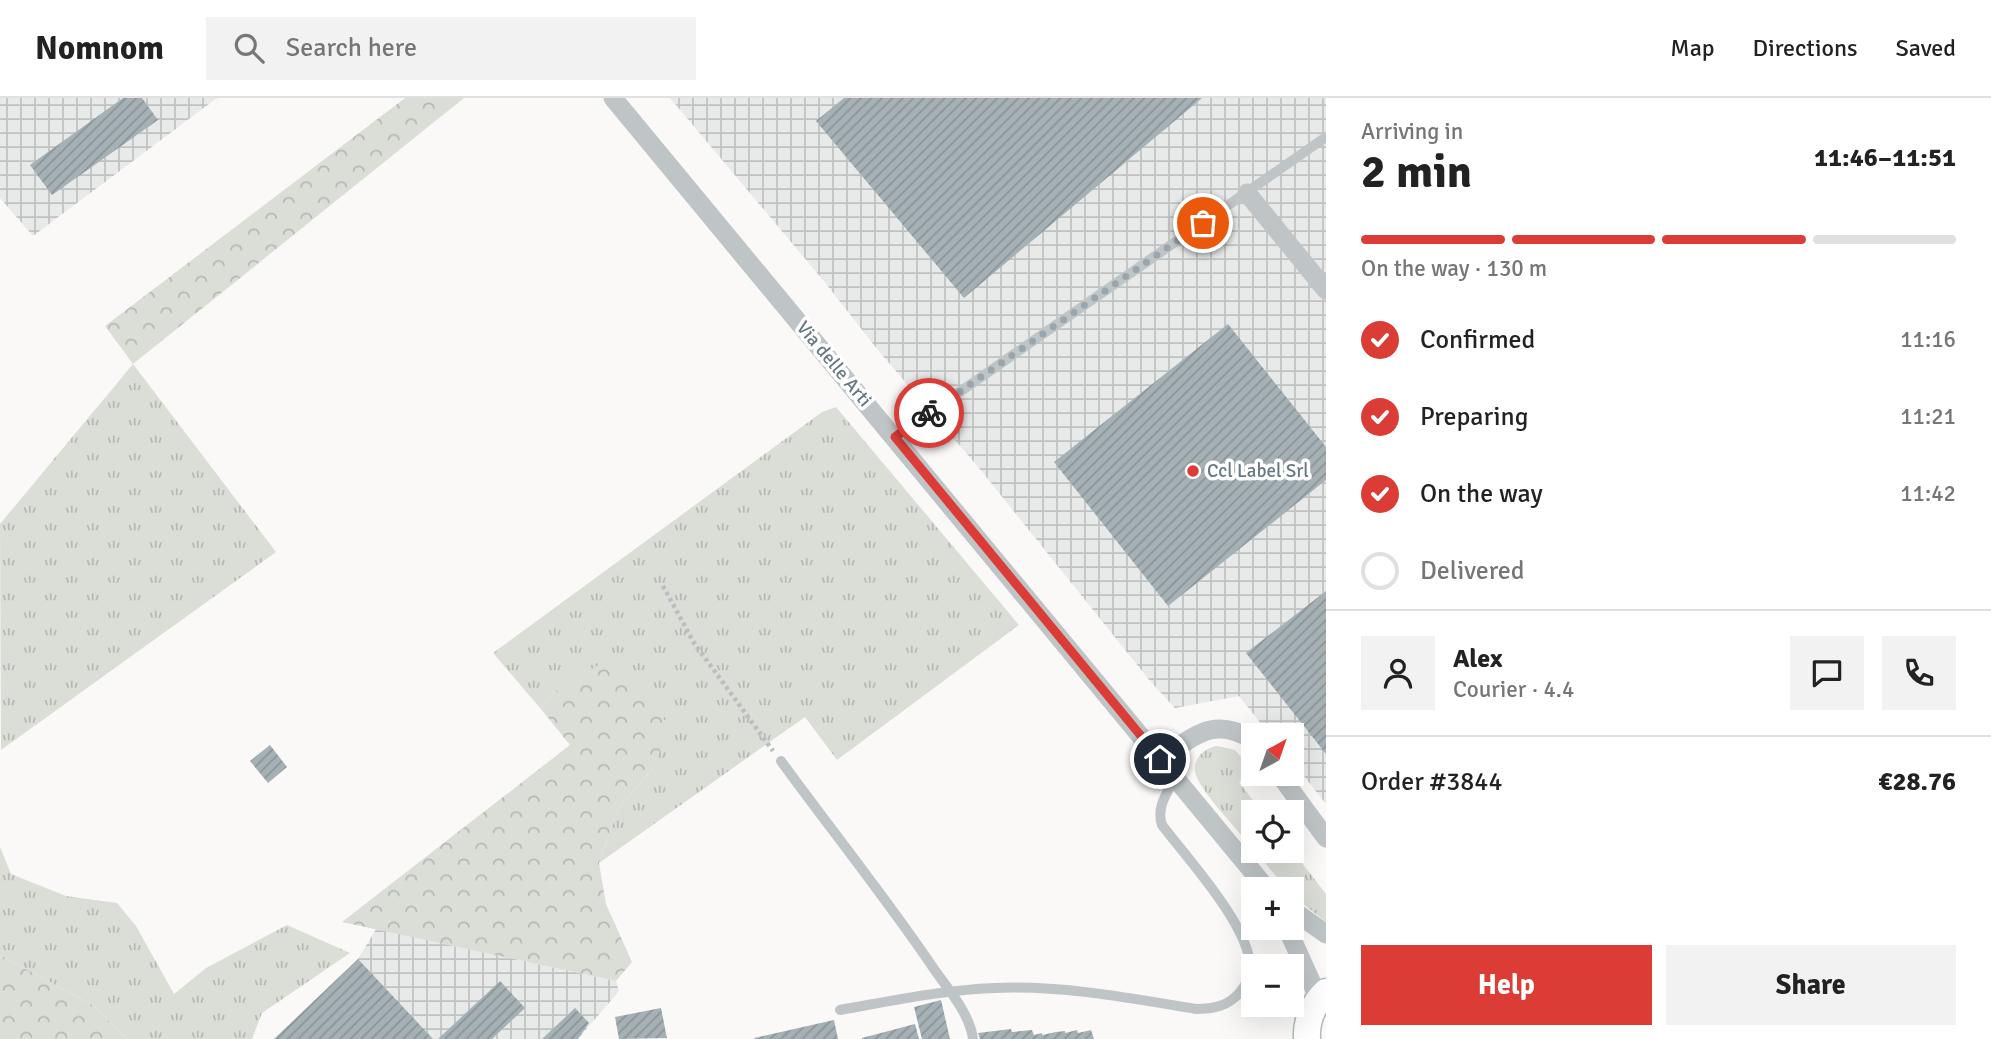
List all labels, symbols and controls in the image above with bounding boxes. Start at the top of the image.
search box [206,17,696,80]
text: Nomnom [35,28,164,69]
icon: search [230,29,268,67]
text: Search here [286,32,417,64]
text: Map [1670,33,1715,63]
text: Directions [1753,33,1858,63]
text: Saved [1896,33,1956,63]
text: Arriving in [1361,117,1463,146]
text: 11:46–11:51 [1814,142,1956,174]
text: 2 min [1361,144,1472,200]
pin [1173,193,1233,253]
icon: bag [1184,204,1222,242]
text: On the way · 130 m [1361,254,1547,283]
street label: Via delle Arti [791,316,877,412]
icon: check [1361,321,1399,359]
text: Confirmed [1420,324,1535,356]
text: 11:16 [1900,325,1956,354]
courier [894,378,964,448]
icon: bike [910,394,948,432]
icon: check [1361,398,1399,436]
text: Preparing [1420,401,1528,433]
text: 11:21 [1900,402,1956,431]
place label: Ccl Label Srl [1207,459,1309,483]
marker: Ccl Label Srl [1185,463,1201,479]
icon: check [1361,475,1399,513]
text: On the way [1420,478,1543,510]
text: 11:42 [1900,479,1956,508]
text: Delivered [1420,555,1525,587]
button: person [1361,636,1435,710]
button: chat [1790,636,1864,710]
button: phone [1882,636,1956,710]
text: Alex [1453,643,1503,675]
text: Courier · 4.4 [1453,675,1574,704]
north arrow [1241,723,1304,786]
map controls [1241,723,1304,1017]
pin [1130,729,1190,789]
icon: home [1141,740,1179,778]
text: Order #3844 [1361,766,1502,798]
text: €28.76 [1878,766,1956,798]
button: locate [1241,800,1304,863]
button: + [1241,877,1304,940]
button: Help [1361,945,1652,1025]
button: Share [1666,945,1956,1025]
button: − [1241,954,1304,1017]

